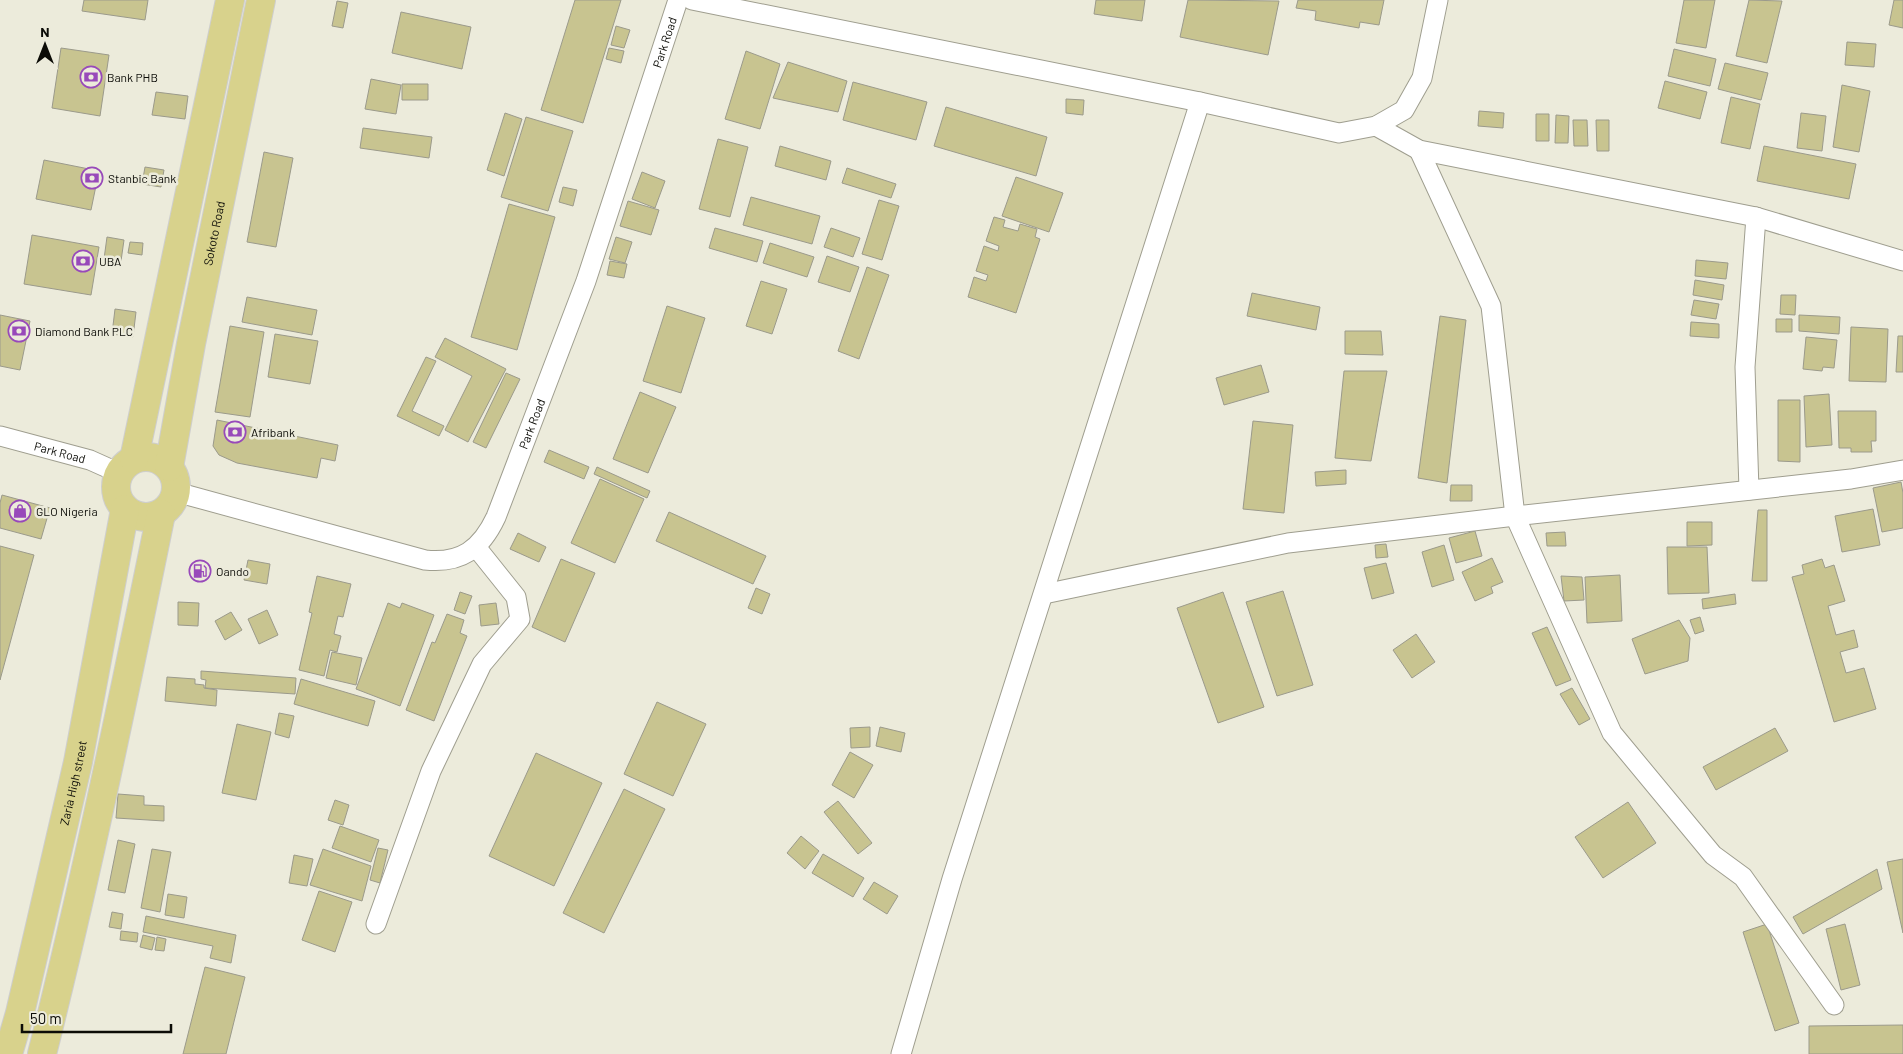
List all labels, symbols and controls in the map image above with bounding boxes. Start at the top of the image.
street label: Park Road [649,15,679,69]
north arrow [20,20,70,70]
text: N [40,23,50,40]
bank icon: Bank PHB [79,65,103,89]
place label: Bank PHB [107,70,158,84]
bank icon: Stanbic Bank [80,166,104,190]
place label: Stanbic Bank [108,171,176,185]
street label: Sokoto Road [200,200,227,267]
bank icon: UBA [71,249,95,273]
place label: UBA [99,254,121,268]
bank icon: Diamond Bank PLC [7,319,31,343]
place label: Diamond Bank PLC [35,324,133,338]
street label: Park Road [516,397,547,451]
bank icon: Afribank [223,420,247,444]
place label: Afribank [251,425,295,439]
street label: Park Road [33,438,87,466]
shop icon: GLO Nigeria [8,499,32,523]
place label: GLO Nigeria [36,504,98,518]
fuel station icon: Oando [188,559,212,583]
place label: Oando [216,564,249,578]
street label: Zaria High street [57,739,89,826]
scale bar [22,1002,171,1034]
text: 50 m [30,1009,62,1027]

